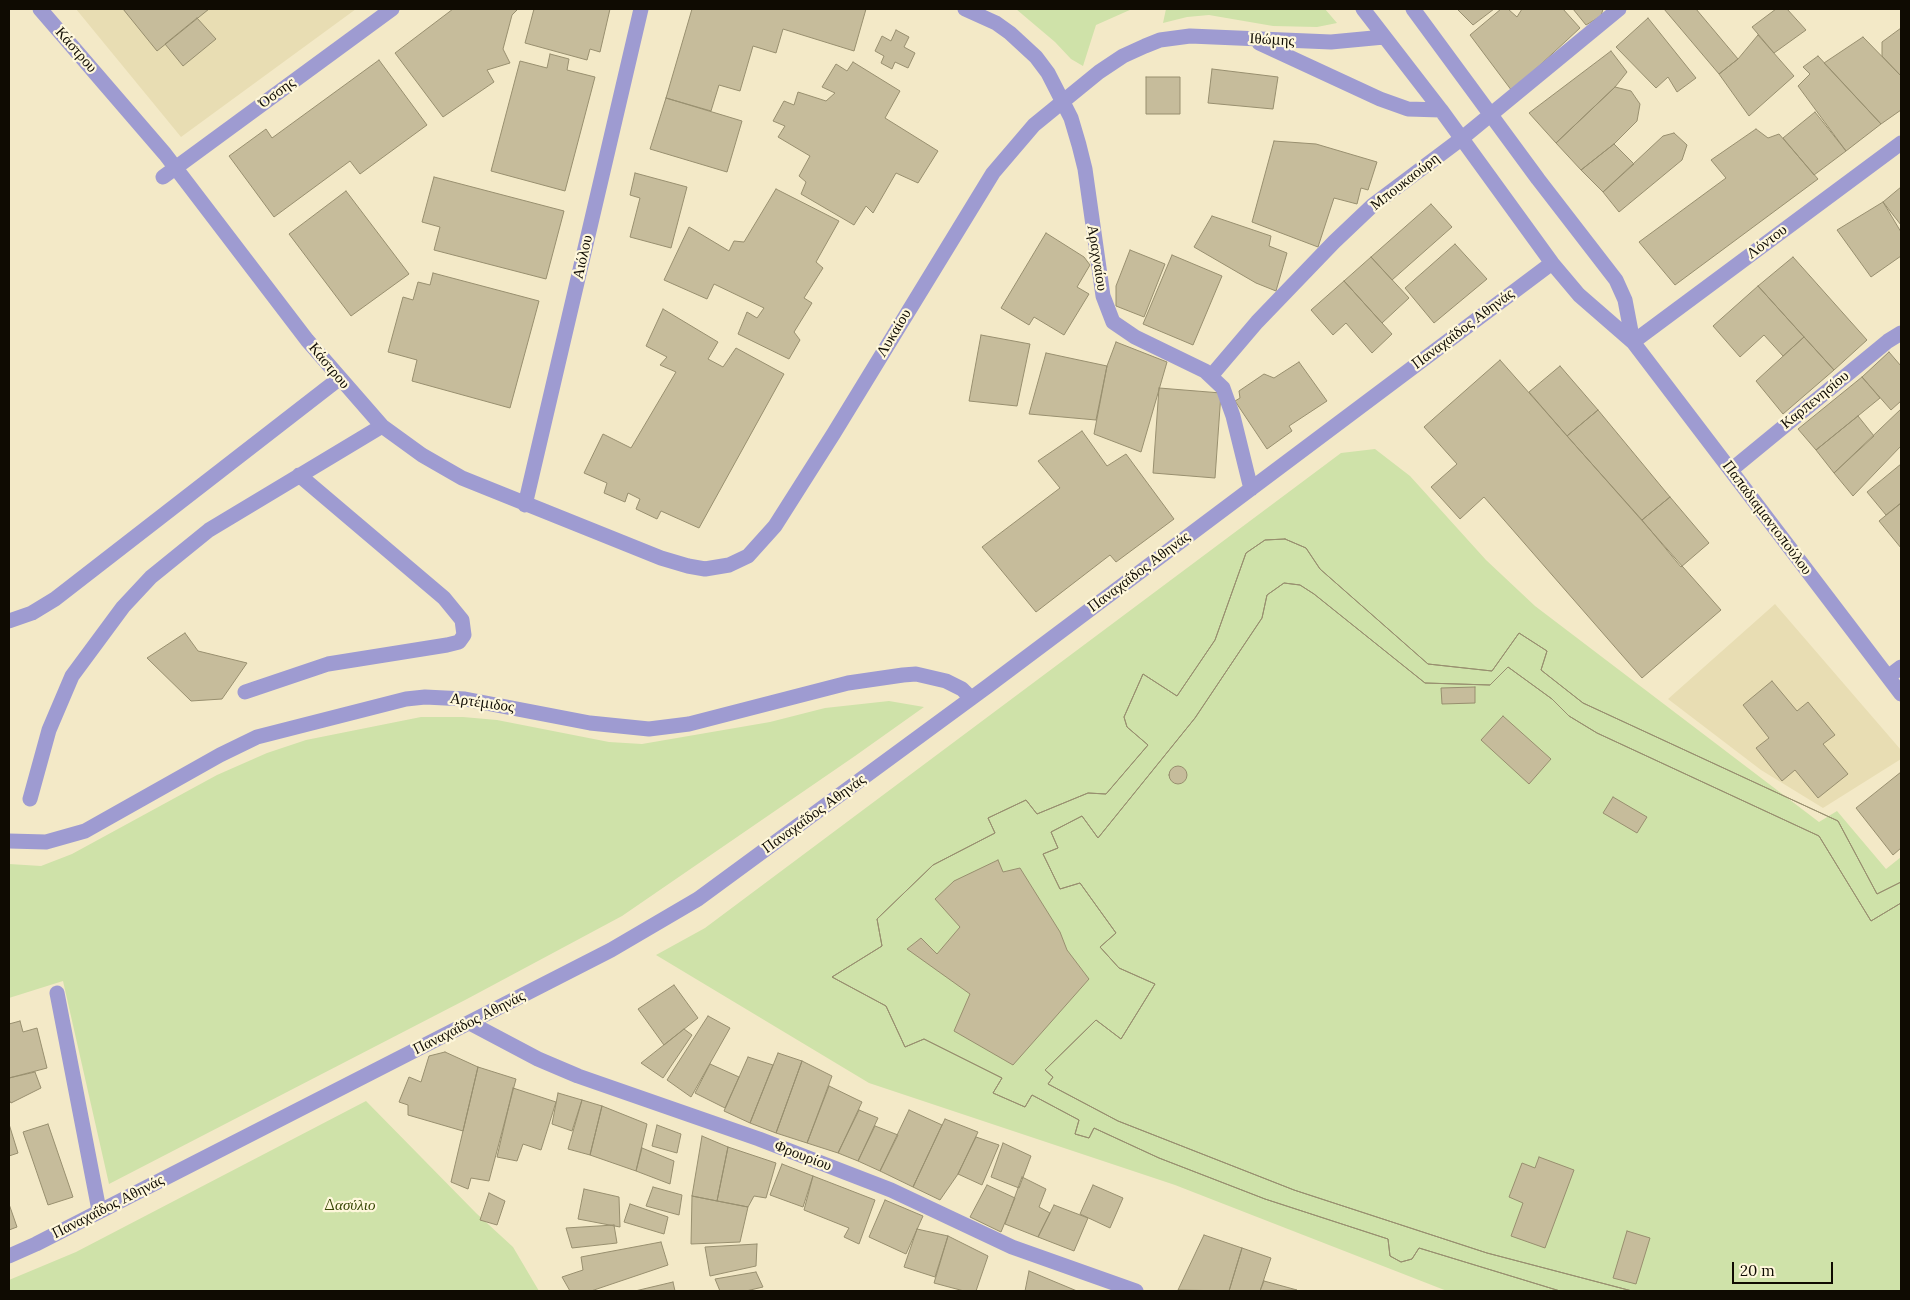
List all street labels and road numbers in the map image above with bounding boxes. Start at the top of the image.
street label: Κάστρου [51,23,101,77]
street label: Ιθώμης [1249,30,1295,50]
street label: Όσσης [255,74,299,112]
street label: Μπουκαούρη [1367,150,1443,214]
street label: Λόντου [1743,221,1791,263]
street label: Αραχναίου [1083,224,1111,292]
street label: Αιόλου [569,233,597,281]
street label: Παναχαΐδος Αθηνάς [1408,285,1518,373]
street label: Λυκαίου [873,306,915,360]
street label: Κάστρου [305,339,353,393]
street label: Καρπενησίου [1777,367,1853,433]
street label: Παπαδιαμαντοπούλου [1718,457,1816,579]
street label: Παναχαΐδος Αθηνάς [1084,528,1194,616]
street label: Αρτέμιδος [449,690,515,716]
street label: Παναχαΐδος Αθηνάς [759,771,869,857]
street label: Παναχαΐδος Αθηνάς [410,987,528,1059]
street label: Φρουρίου [772,1137,834,1175]
street label: Παναχαΐδος Αθηνάς [49,1171,167,1243]

